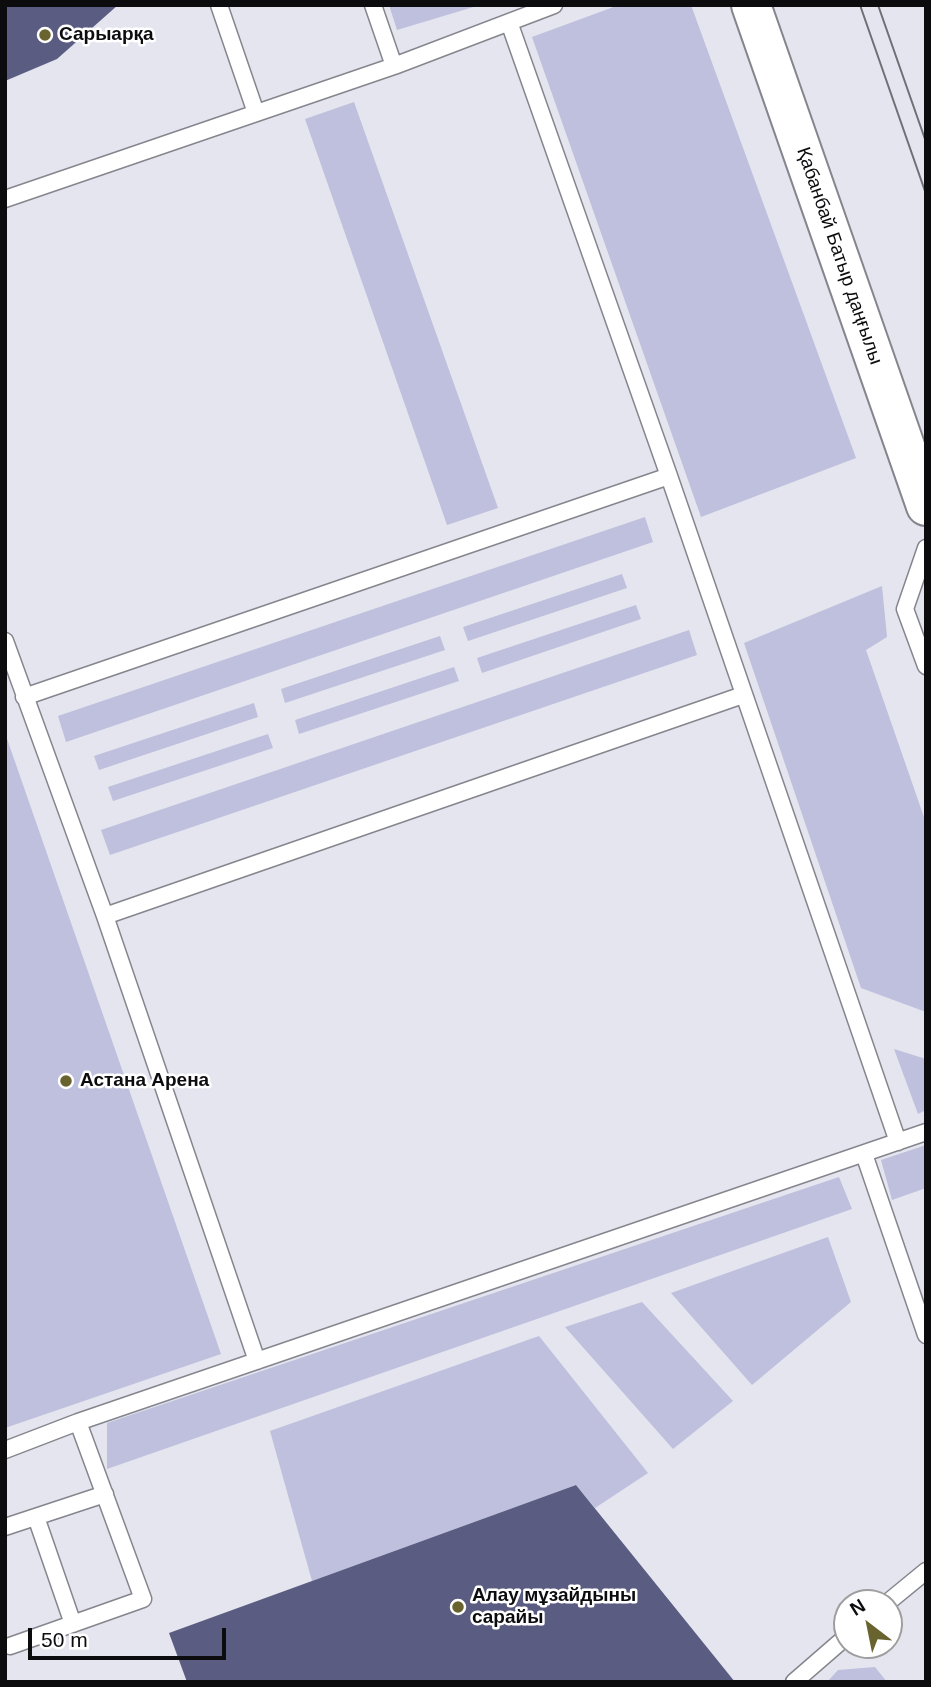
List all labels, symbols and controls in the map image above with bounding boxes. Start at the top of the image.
place label: Сарыарқа [59,24,154,46]
marker: Сарыарқа [37,27,53,43]
street label: Қабанбай Батыр даңғылы [791,144,887,368]
place label: Астана Арена [80,1070,209,1092]
marker: Астана Арена [58,1073,74,1089]
place label: Алау мұзайдыны сарайы [472,1585,636,1629]
north arrow [833,1589,903,1659]
text: N [846,1595,869,1620]
marker: Алау мұзайдыны сарайы [450,1599,466,1615]
scale bar [32,1614,229,1658]
text: 50 m [41,1628,88,1651]

